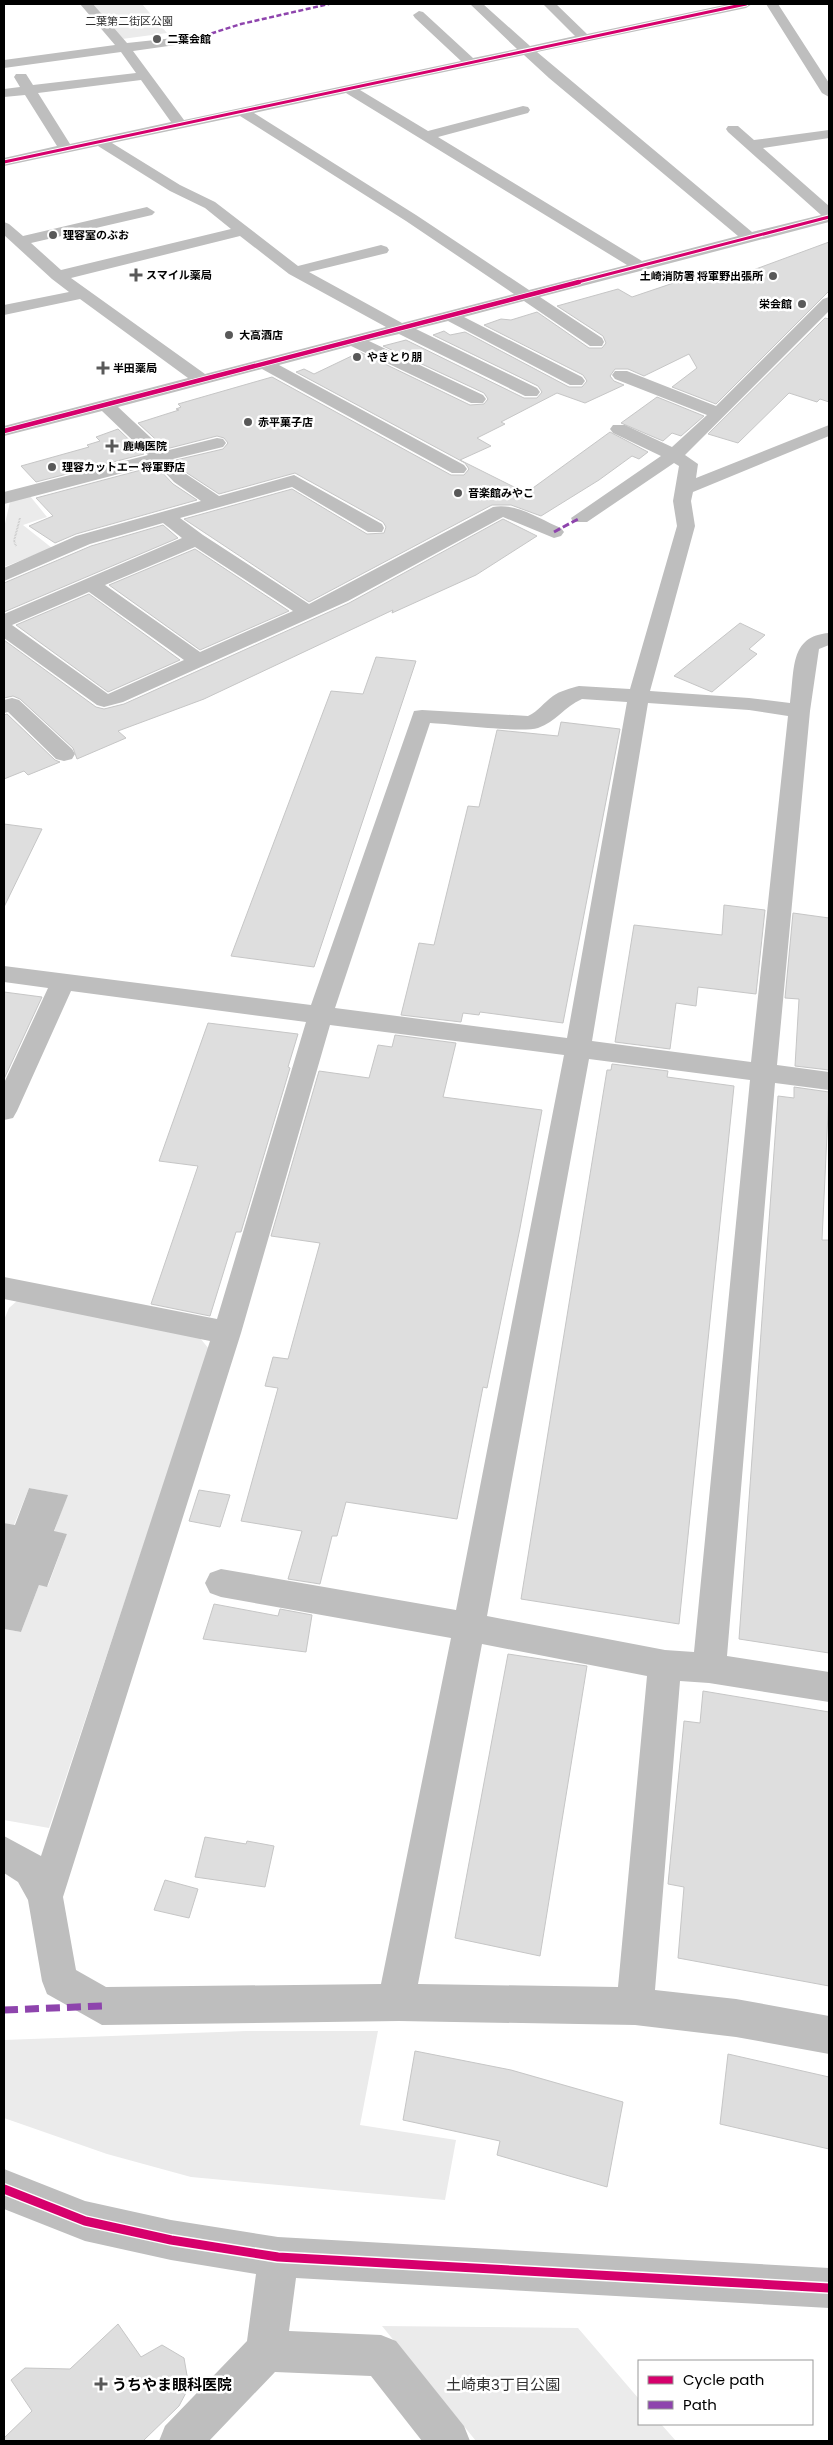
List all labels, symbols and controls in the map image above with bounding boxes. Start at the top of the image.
park label: 二葉第二街区公園 [85,13,173,29]
place label: 二葉会館 [167,31,211,47]
marker: 二葉会館 [151,33,163,45]
place label: 理容室のぶお [63,227,129,243]
marker: 理容室のぶお [47,229,59,241]
place label: スマイル薬局 [146,267,212,283]
place label: 土崎消防署 将軍野出張所 [640,268,763,284]
marker: スマイル薬局 [130,269,142,281]
marker: 土崎消防署 将軍野出張所 [767,270,779,282]
place label: 栄会館 [759,296,792,312]
marker: 栄会館 [796,298,808,310]
place label: 大高酒店 [239,327,283,343]
marker: 大高酒店 [223,329,235,341]
place label: やきとり朋 [367,349,422,365]
marker: やきとり朋 [351,351,363,363]
place label: 半田薬局 [113,360,157,376]
marker: 半田薬局 [97,362,109,374]
place label: 赤平菓子店 [258,414,313,430]
marker: 赤平菓子店 [242,416,254,428]
place label: 鹿嶋医院 [123,438,167,454]
marker: 鹿嶋医院 [105,439,119,453]
place label: 理容カットエー 将軍野店 [62,459,185,475]
marker: 理容カットエー 将軍野店 [46,461,58,473]
place label: 音楽館みやこ [468,485,534,501]
marker: 音楽館みやこ [452,487,464,499]
legend [638,2360,813,2425]
text: Cycle path [683,2369,764,2390]
place label: うちやま眼科医院 [112,2374,232,2395]
park label: 土崎東3丁目公園 [446,2374,560,2395]
marker: うちやま眼科医院 [94,2377,108,2391]
text: Path [683,2394,717,2415]

